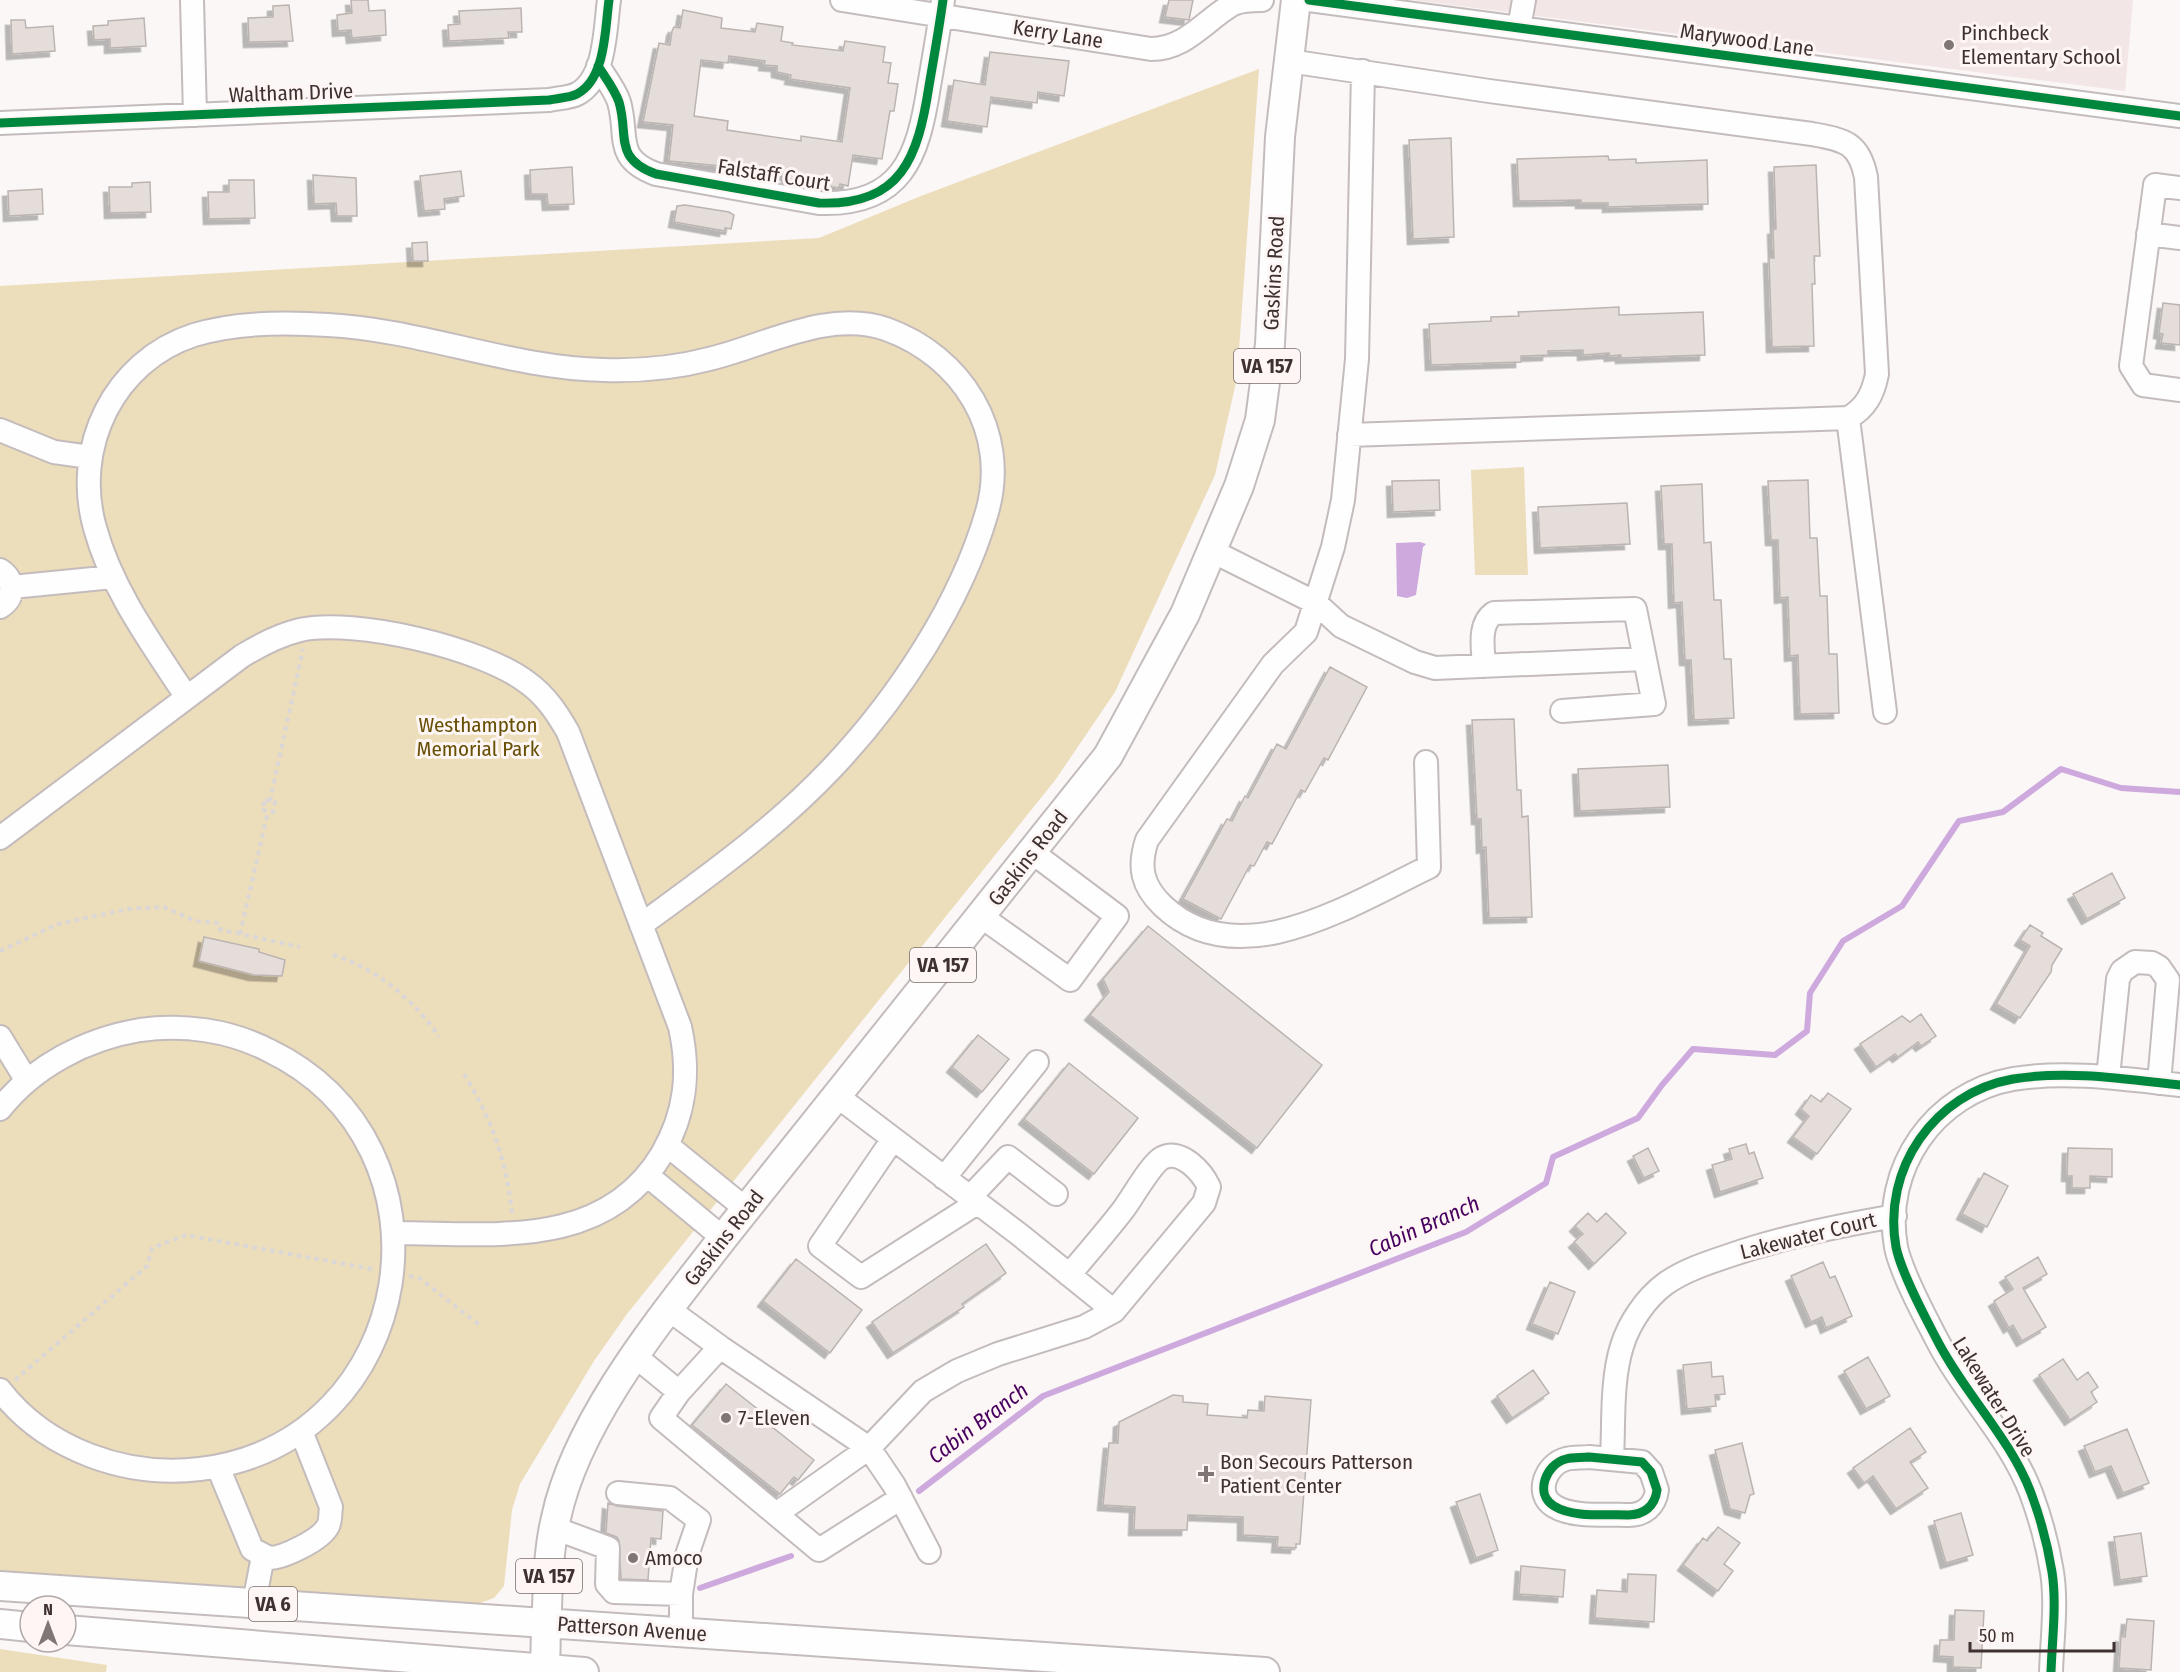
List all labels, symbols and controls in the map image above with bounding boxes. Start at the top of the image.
street label: Kerry Lane [1011,14,1105,54]
street label: Marywood Lane [1678,18,1816,62]
place label: Pinchbeck Elementary School [1961,20,2121,70]
marker: Pinchbeck Elementary School [1942,38,1956,52]
street label: Waltham Drive [228,78,354,108]
street label: Falstaff Court [716,153,832,197]
street label: Gaskins Road [1258,215,1290,331]
road number: VA 157 [1234,349,1300,383]
park label: Westhampton Memorial Park [417,712,540,762]
street label: Gaskins Road [982,805,1074,911]
road number: VA 157 [910,948,976,982]
street label: Gaskins Road [678,1185,770,1291]
water label: Cabin Branch [1364,1190,1484,1262]
street label: Lakewater Court [1737,1207,1879,1265]
street label: Lakewater Drive [1947,1332,2041,1462]
water label: Cabin Branch [922,1377,1034,1469]
place label: 7-Eleven [738,1405,810,1431]
marker: 7-Eleven [719,1411,733,1425]
place label: Bon Secours Patterson Patient Center [1220,1449,1413,1499]
marker: Bon Secours Patterson Patient Center [1197,1465,1215,1483]
place label: Amoco [645,1545,703,1571]
marker: Amoco [626,1551,640,1565]
road number: VA 157 [516,1559,582,1593]
road number: VA 6 [249,1587,297,1621]
north arrow [18,1594,78,1654]
text: N [43,1600,53,1619]
street label: Patterson Avenue [556,1611,708,1647]
scale bar [1970,1615,2114,1653]
text: 50 m [1979,1625,2015,1647]

